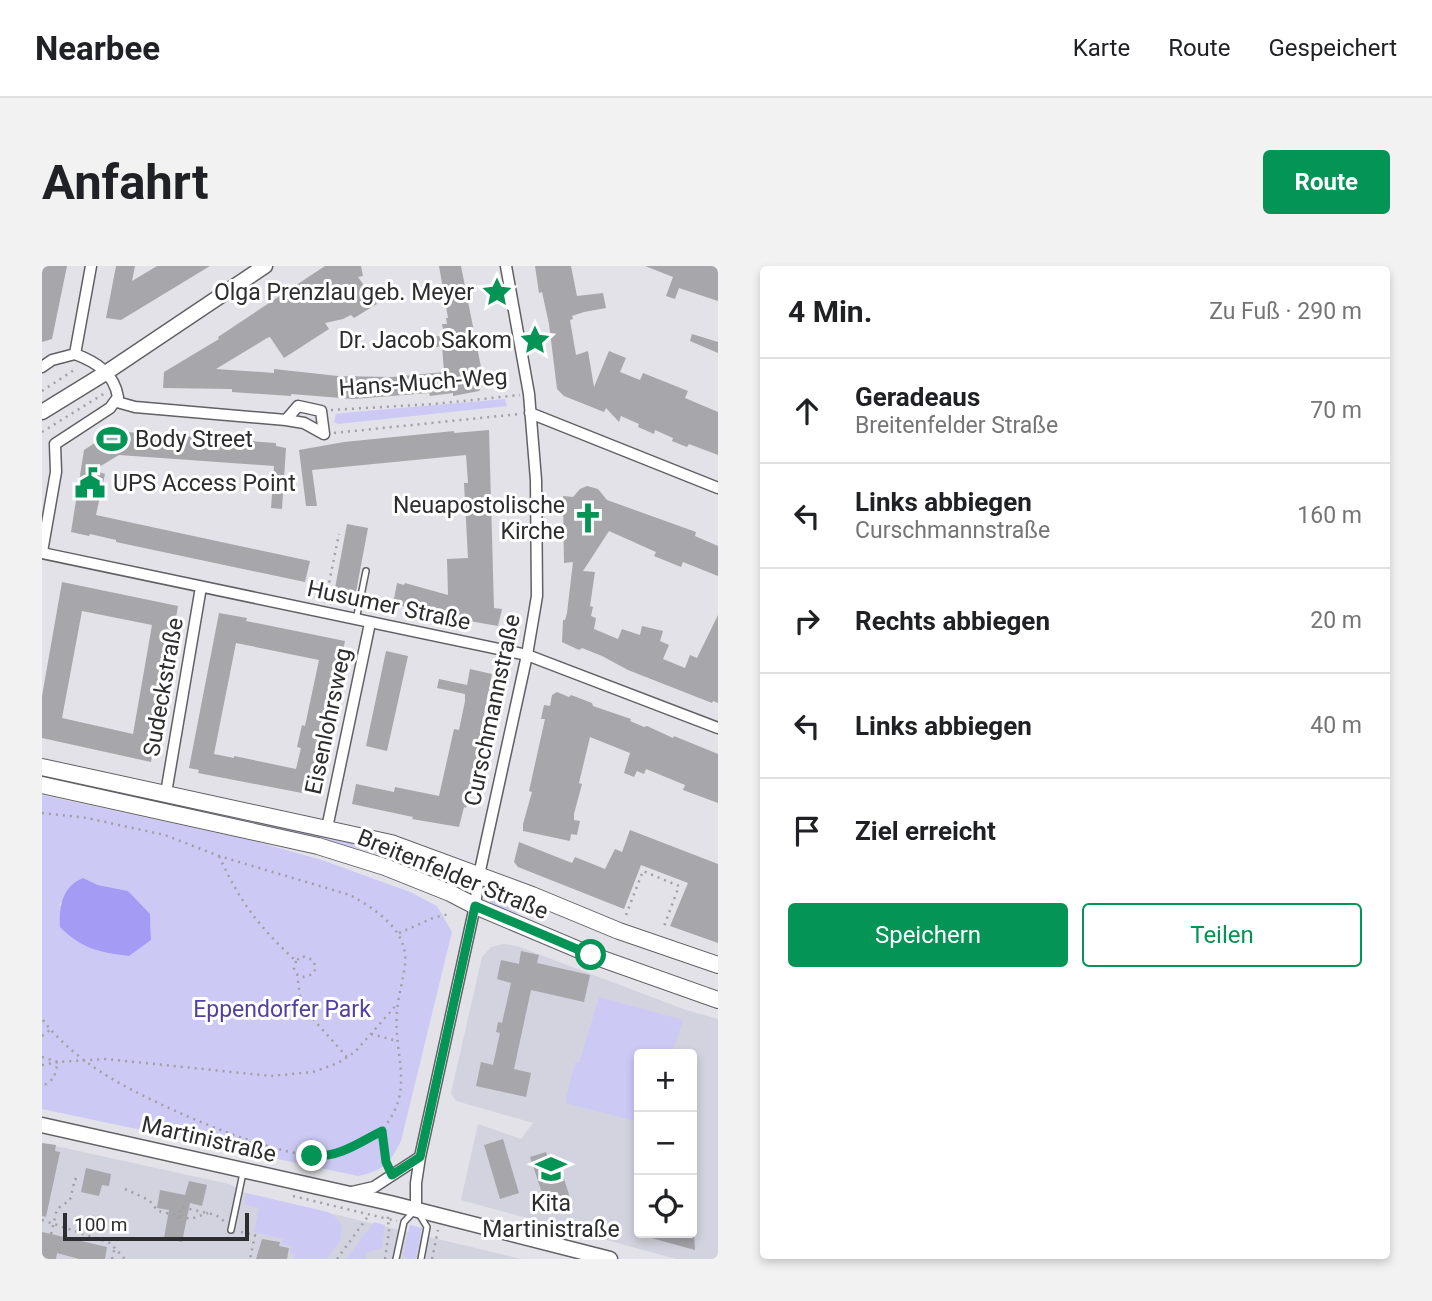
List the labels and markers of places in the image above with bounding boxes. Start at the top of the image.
place icon: Olga Prenzlau geb. Meyer [480,275,514,309]
place label: Olga Prenzlau geb. Meyer [214,279,474,306]
place icon: Dr. Jacob Sakom [518,323,552,357]
place label: Dr. Jacob Sakom [339,327,512,354]
sports icon: Body Street [95,422,129,456]
place label: Body Street [135,426,253,453]
public building icon: UPS Access Point [73,466,107,500]
place label: UPS Access Point [113,470,296,497]
place label: Neuapostolische Kirche [393,492,565,545]
church icon: Neuapostolische Kirche [571,501,605,535]
school or university icon: Kita Martinistraße [534,1152,568,1186]
place label: Kita Martinistraße [482,1190,620,1243]

